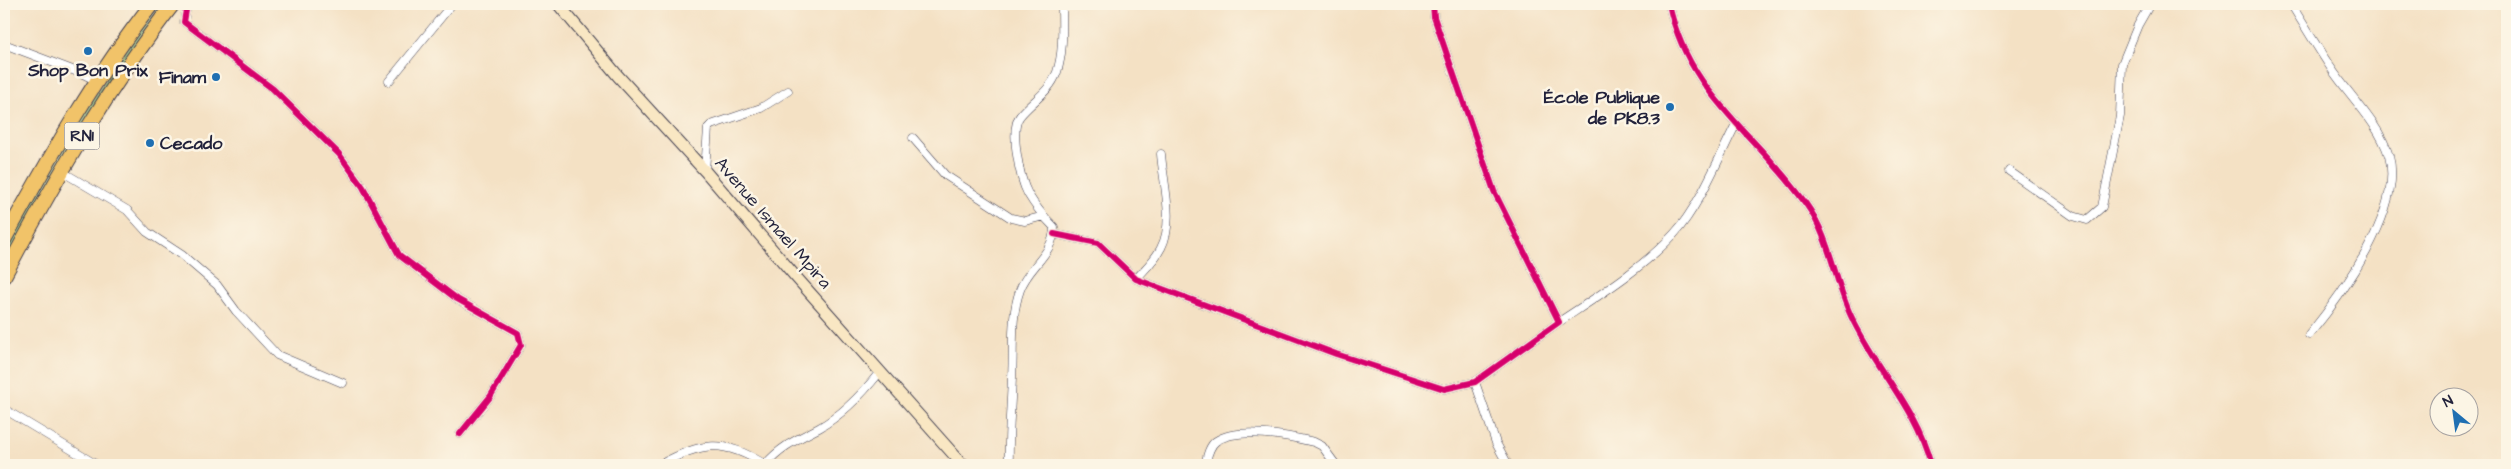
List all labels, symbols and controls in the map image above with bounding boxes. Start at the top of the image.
marker: Shop Bon Prix [82,45,94,57]
place label: Shop Bon Prix [27,58,148,83]
place label: Finam [159,65,207,90]
marker: Finam [210,71,222,83]
place label: École Publique de PK8.3 [1544,85,1661,131]
marker: École Publique de PK8.3 [1664,101,1676,113]
road number: RN1 [64,122,100,150]
place label: Cecado [160,131,223,156]
marker: Cecado [144,137,156,149]
street label: Avenue Ismael Mpira [709,152,837,294]
north arrow [2428,386,2478,436]
text: N [2439,391,2457,412]

